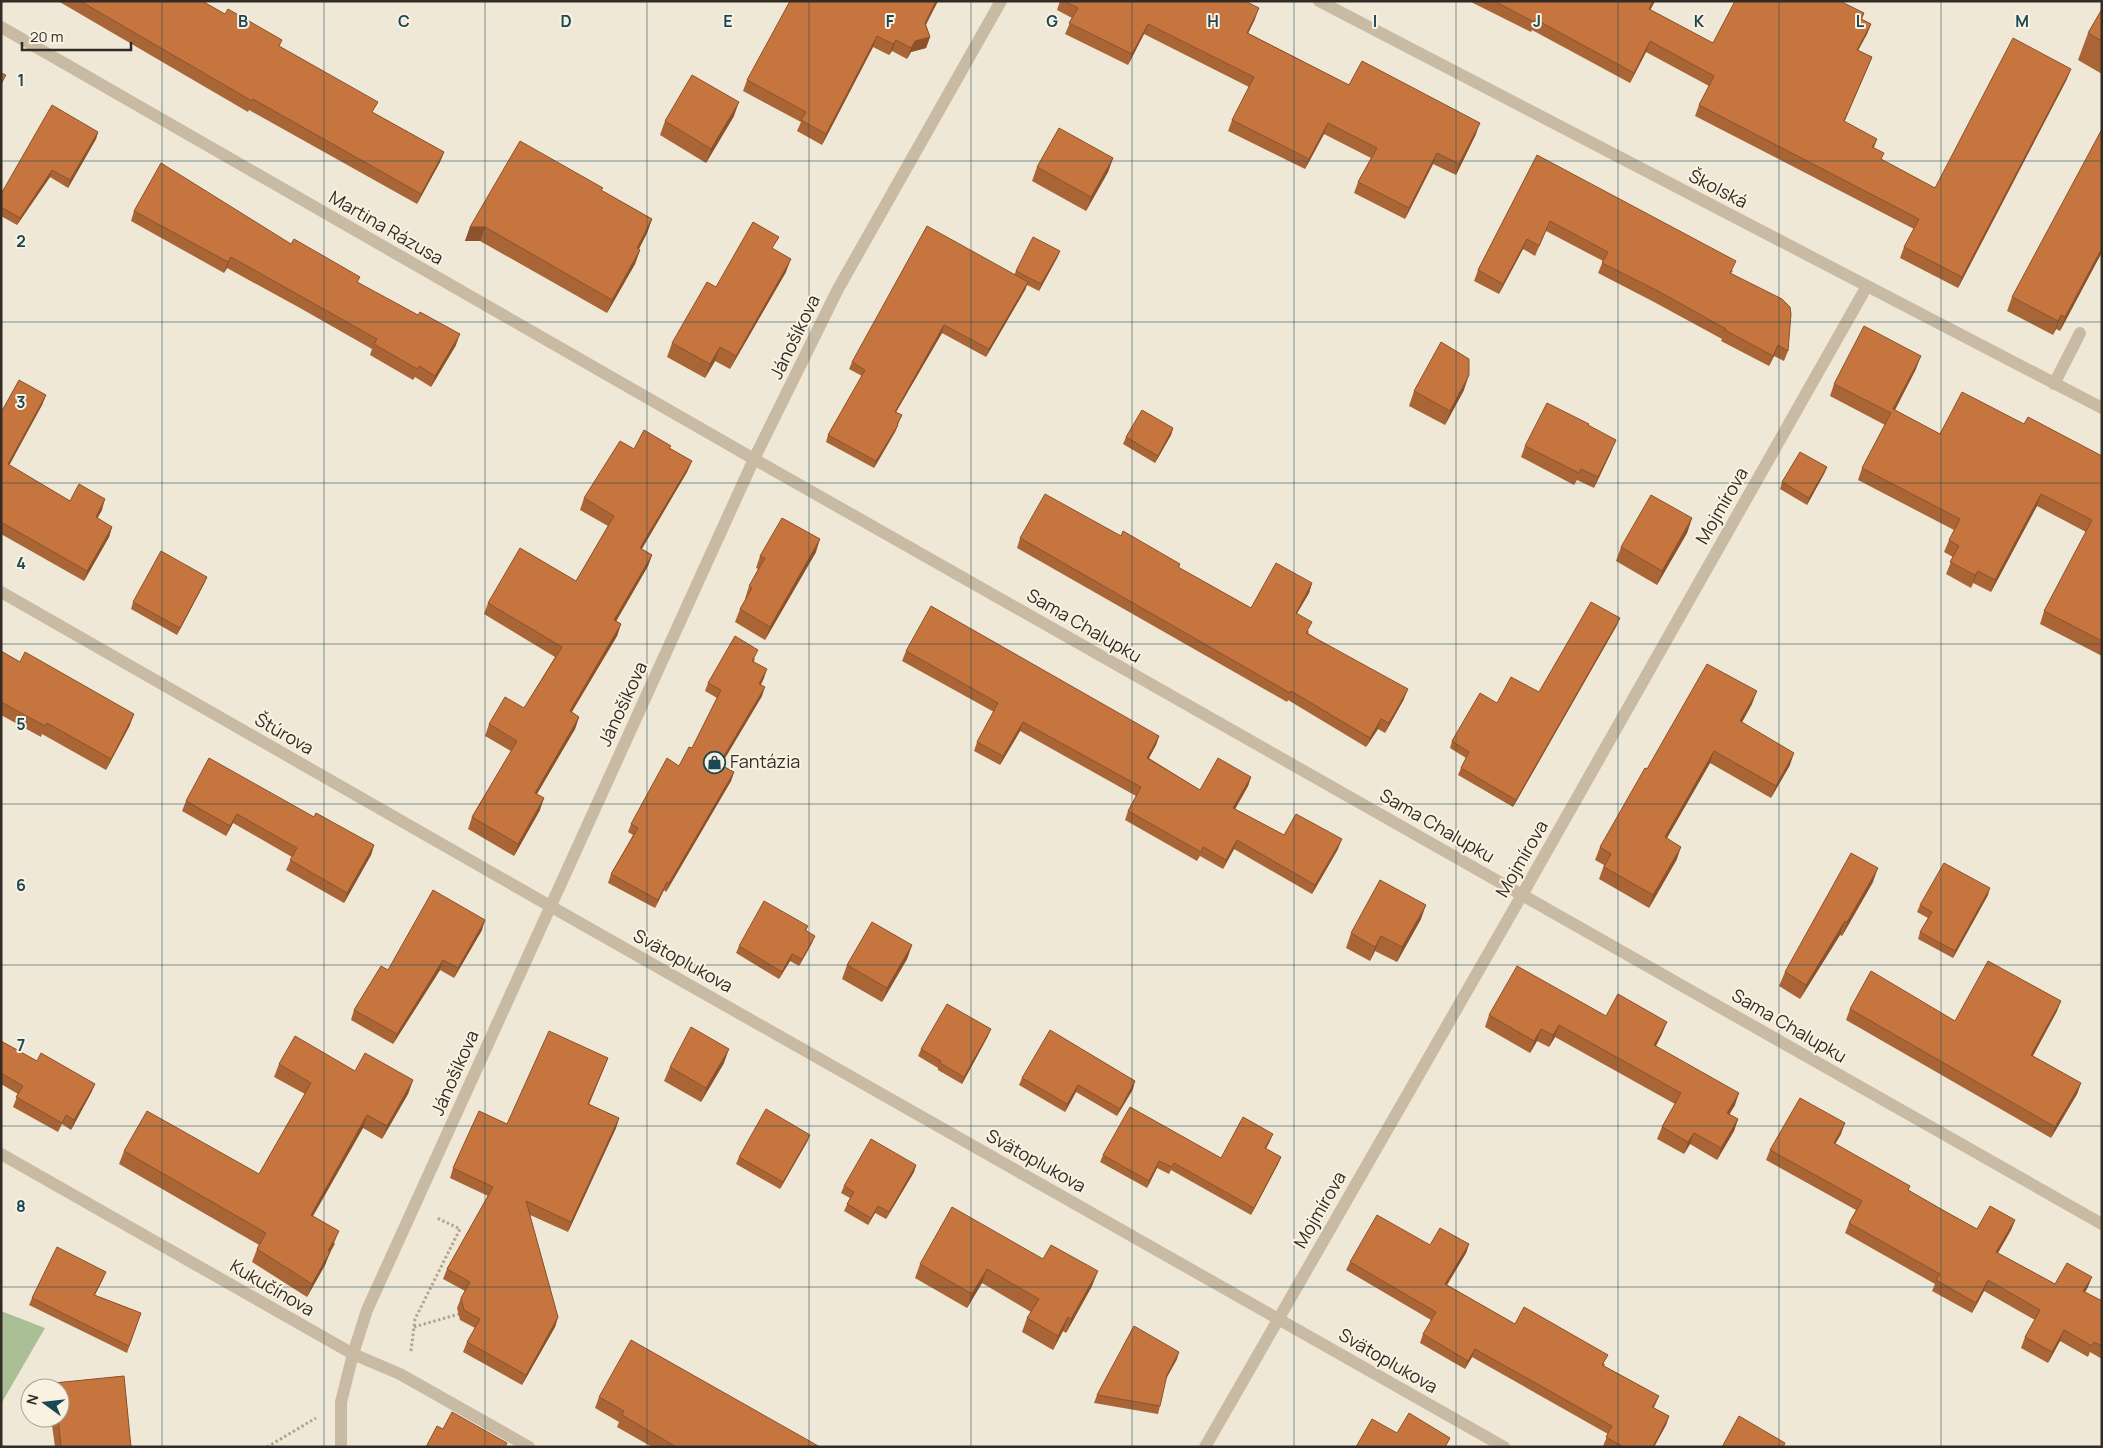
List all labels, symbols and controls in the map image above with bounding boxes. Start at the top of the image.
text: B [238,10,248,32]
text: C [398,10,410,32]
text: D [560,10,572,32]
text: E [723,10,733,32]
text: F [886,10,895,32]
text: G [1046,10,1058,32]
text: H [1207,10,1219,32]
text: I [1373,10,1377,32]
text: J [1533,10,1541,32]
text: K [1694,10,1705,32]
text: L [1856,10,1865,32]
text: M [2015,10,2029,32]
scale bar [22,20,131,52]
text: 20 m [30,26,63,47]
text: 1 [17,69,25,91]
street label: Školská [1685,163,1752,213]
street label: Martina Rázusa [325,185,448,270]
text: 2 [16,230,26,252]
street label: Jánošíkova [763,290,825,383]
text: 3 [16,391,26,413]
street label: Mojmírova [1690,463,1753,548]
text: 4 [16,552,26,574]
street label: Sama Chalupku [1023,583,1146,668]
street label: Jánošíkova [592,657,652,750]
street label: Štúrova [251,707,318,760]
text: 5 [16,713,26,735]
place label: Fantázia [730,749,800,773]
shop icon: Fantázia [702,750,726,774]
street label: Sama Chalupku [1376,783,1499,868]
street label: Mojmírova [1490,816,1553,901]
text: 6 [16,874,26,896]
street label: Svätoplukova [629,923,738,997]
street label: Sama Chalupku [1728,983,1851,1068]
street label: Jánošíkova [425,1026,484,1119]
text: 7 [17,1034,25,1056]
street label: Svätoplukova [982,1123,1091,1197]
street label: Mojmírova [1288,1167,1351,1252]
text: 8 [16,1195,26,1217]
street label: Kukučínova [226,1253,319,1321]
street label: Svätoplukova [1335,1322,1442,1398]
north arrow [20,1378,70,1428]
text: N [21,1392,42,1407]

